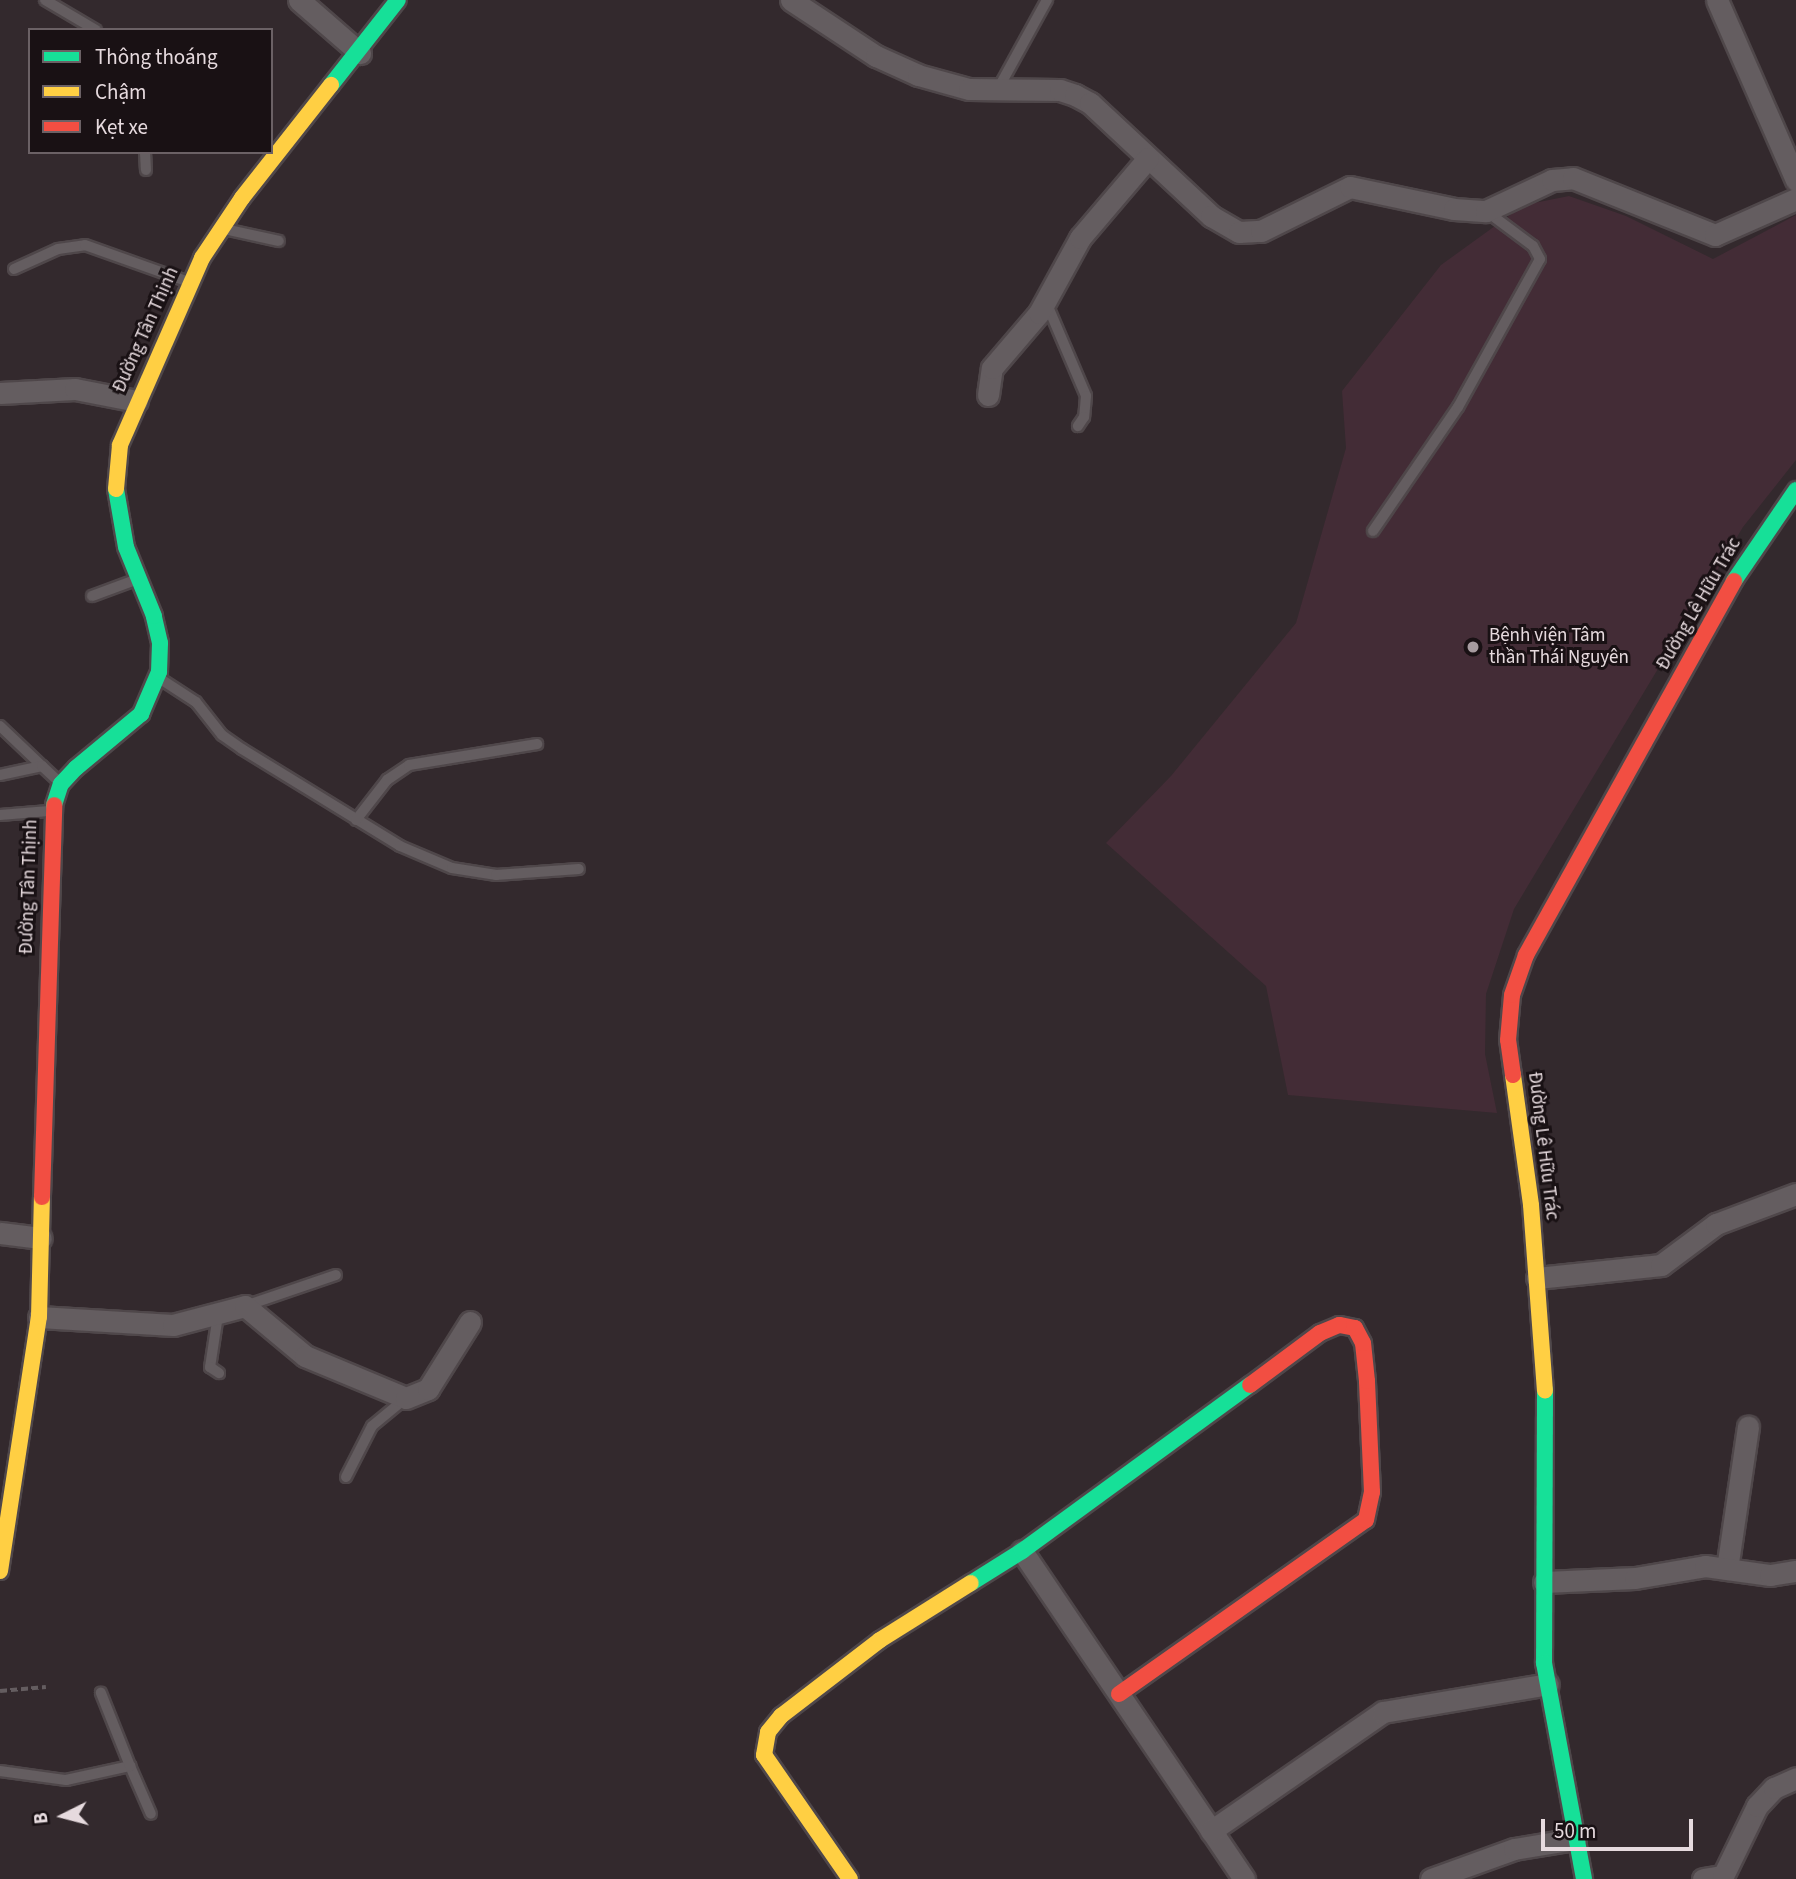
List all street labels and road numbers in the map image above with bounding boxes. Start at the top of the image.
street label: Đường Tân Thịnh [108,264,184,396]
street label: Đường Lê Hữu Trác [1652,534,1746,674]
street label: Đường Tân Thịnh [15,819,43,955]
street label: Đường Lê Hữu Trác [1523,1071,1563,1221]

